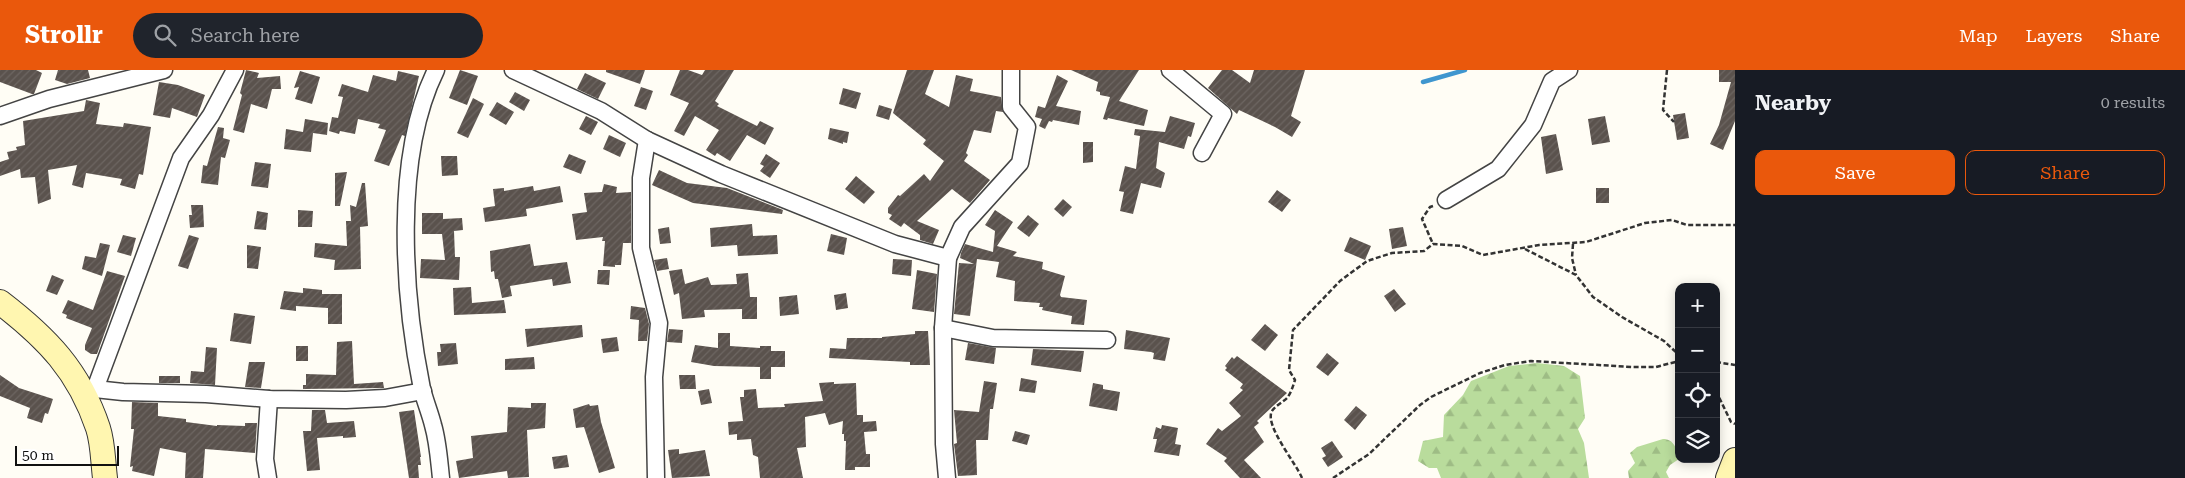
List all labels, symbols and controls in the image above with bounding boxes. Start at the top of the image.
search box [133,13,483,58]
text: Strollr [25,21,103,49]
icon: search [151,21,179,49]
text: Search here [191,24,300,47]
text: Map [1959,25,1998,46]
text: Layers [2026,25,2082,46]
text: Share [2110,25,2160,46]
text: Nearby [1755,91,1831,115]
text: 0 results [2101,93,2165,112]
button: Save [1755,150,1955,195]
button: Share [1965,150,2165,195]
map controls [1675,283,1720,463]
button: + [1675,283,1720,328]
button: − [1675,328,1720,373]
button: locate [1675,373,1720,418]
button: layers [1675,418,1720,463]
scale bar [15,443,119,466]
text: 50 m [22,447,54,463]

